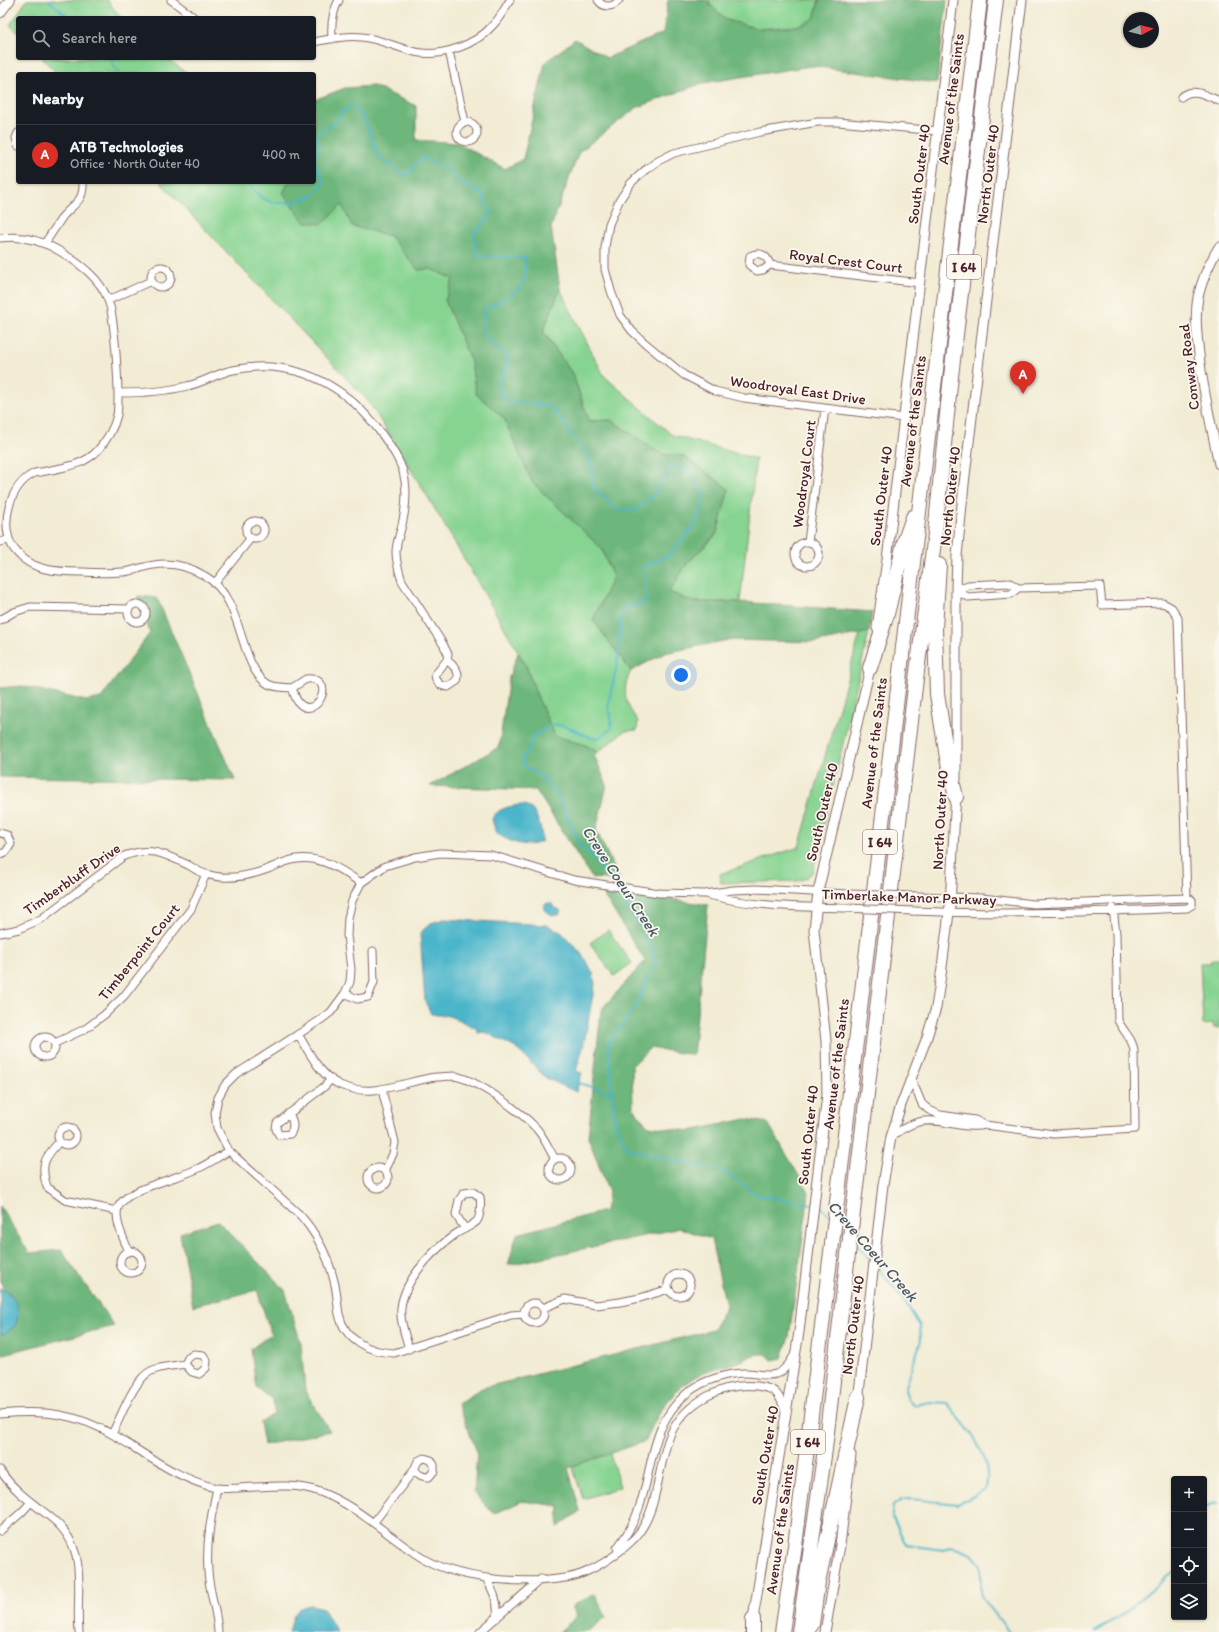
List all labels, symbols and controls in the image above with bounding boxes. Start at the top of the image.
north arrow [1123,12,1159,48]
search box [16,16,316,60]
icon: search [30,27,52,49]
text: Search here [62,29,137,47]
street label: Avenue of the Saints [934,32,968,165]
text: Nearby [32,88,84,108]
street label: South Outer 40 [904,123,934,225]
street label: North Outer 40 [973,123,1003,225]
text: ATB Technologies [70,138,184,156]
text: A [41,147,49,162]
text: 400 m [262,147,300,162]
text: Office · North Outer 40 [70,156,200,171]
street label: Royal Crest Court [788,245,904,277]
road number: I 64 [947,255,981,279]
street label: Conway Road [1175,322,1203,411]
street label: Avenue of the Saints [896,354,930,487]
pin: A [1010,361,1036,394]
street label: Woodroyal East Drive [729,372,867,408]
street label: Woodroyal Court [788,419,820,529]
street label: South Outer 40 [866,445,896,547]
street label: North Outer 40 [936,445,964,547]
your location [671,665,691,685]
street label: Avenue of the Saints [857,676,891,809]
street label: South Outer 40 [802,761,842,863]
street label: North Outer 40 [928,770,952,870]
water label: Creve Coeur Creek [578,822,664,940]
road number: I 64 [863,830,897,854]
street label: Timberbluff Drive [20,839,124,919]
street label: Timberlake Manor Parkway [821,885,997,909]
street label: Timberpoint Court [94,900,184,1004]
street label: Avenue of the Saints [819,997,853,1130]
street label: South Outer 40 [794,1084,822,1186]
water label: Creve Coeur Creek [824,1197,922,1306]
street label: North Outer 40 [838,1274,868,1376]
street label: South Outer 40 [747,1404,783,1506]
road number: I 64 [791,1430,825,1454]
street label: Avenue of the Saints [762,1462,798,1595]
map controls [1171,1476,1207,1620]
button: + [1171,1476,1207,1512]
button: − [1171,1512,1207,1548]
button: locate [1171,1548,1207,1584]
button: layers [1171,1584,1207,1620]

